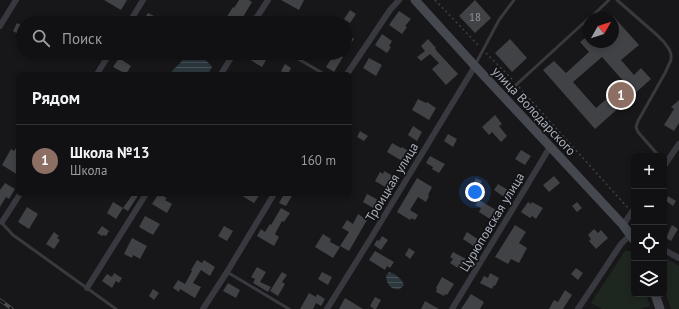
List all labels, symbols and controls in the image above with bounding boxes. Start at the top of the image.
house number: 18 [469,10,481,24]
north arrow [583,12,619,48]
search box [16,16,352,60]
icon: search [30,27,52,49]
text: Поиск [62,29,102,48]
street label: улица Володарского [488,63,580,159]
pin: 1 [608,80,634,110]
text: Рядом [32,87,80,109]
street label: Троицкая улица [362,139,422,225]
text: Школа №13 [70,143,150,162]
text: 1 [41,152,49,169]
text: 160 m [301,152,336,169]
map controls [631,153,667,297]
button: + [631,153,667,189]
text: Школа [70,162,107,179]
street label: Цурюповская улица [456,169,528,275]
your location [465,182,485,202]
button: − [631,189,667,225]
button: locate [631,225,667,261]
button: layers [631,261,667,297]

